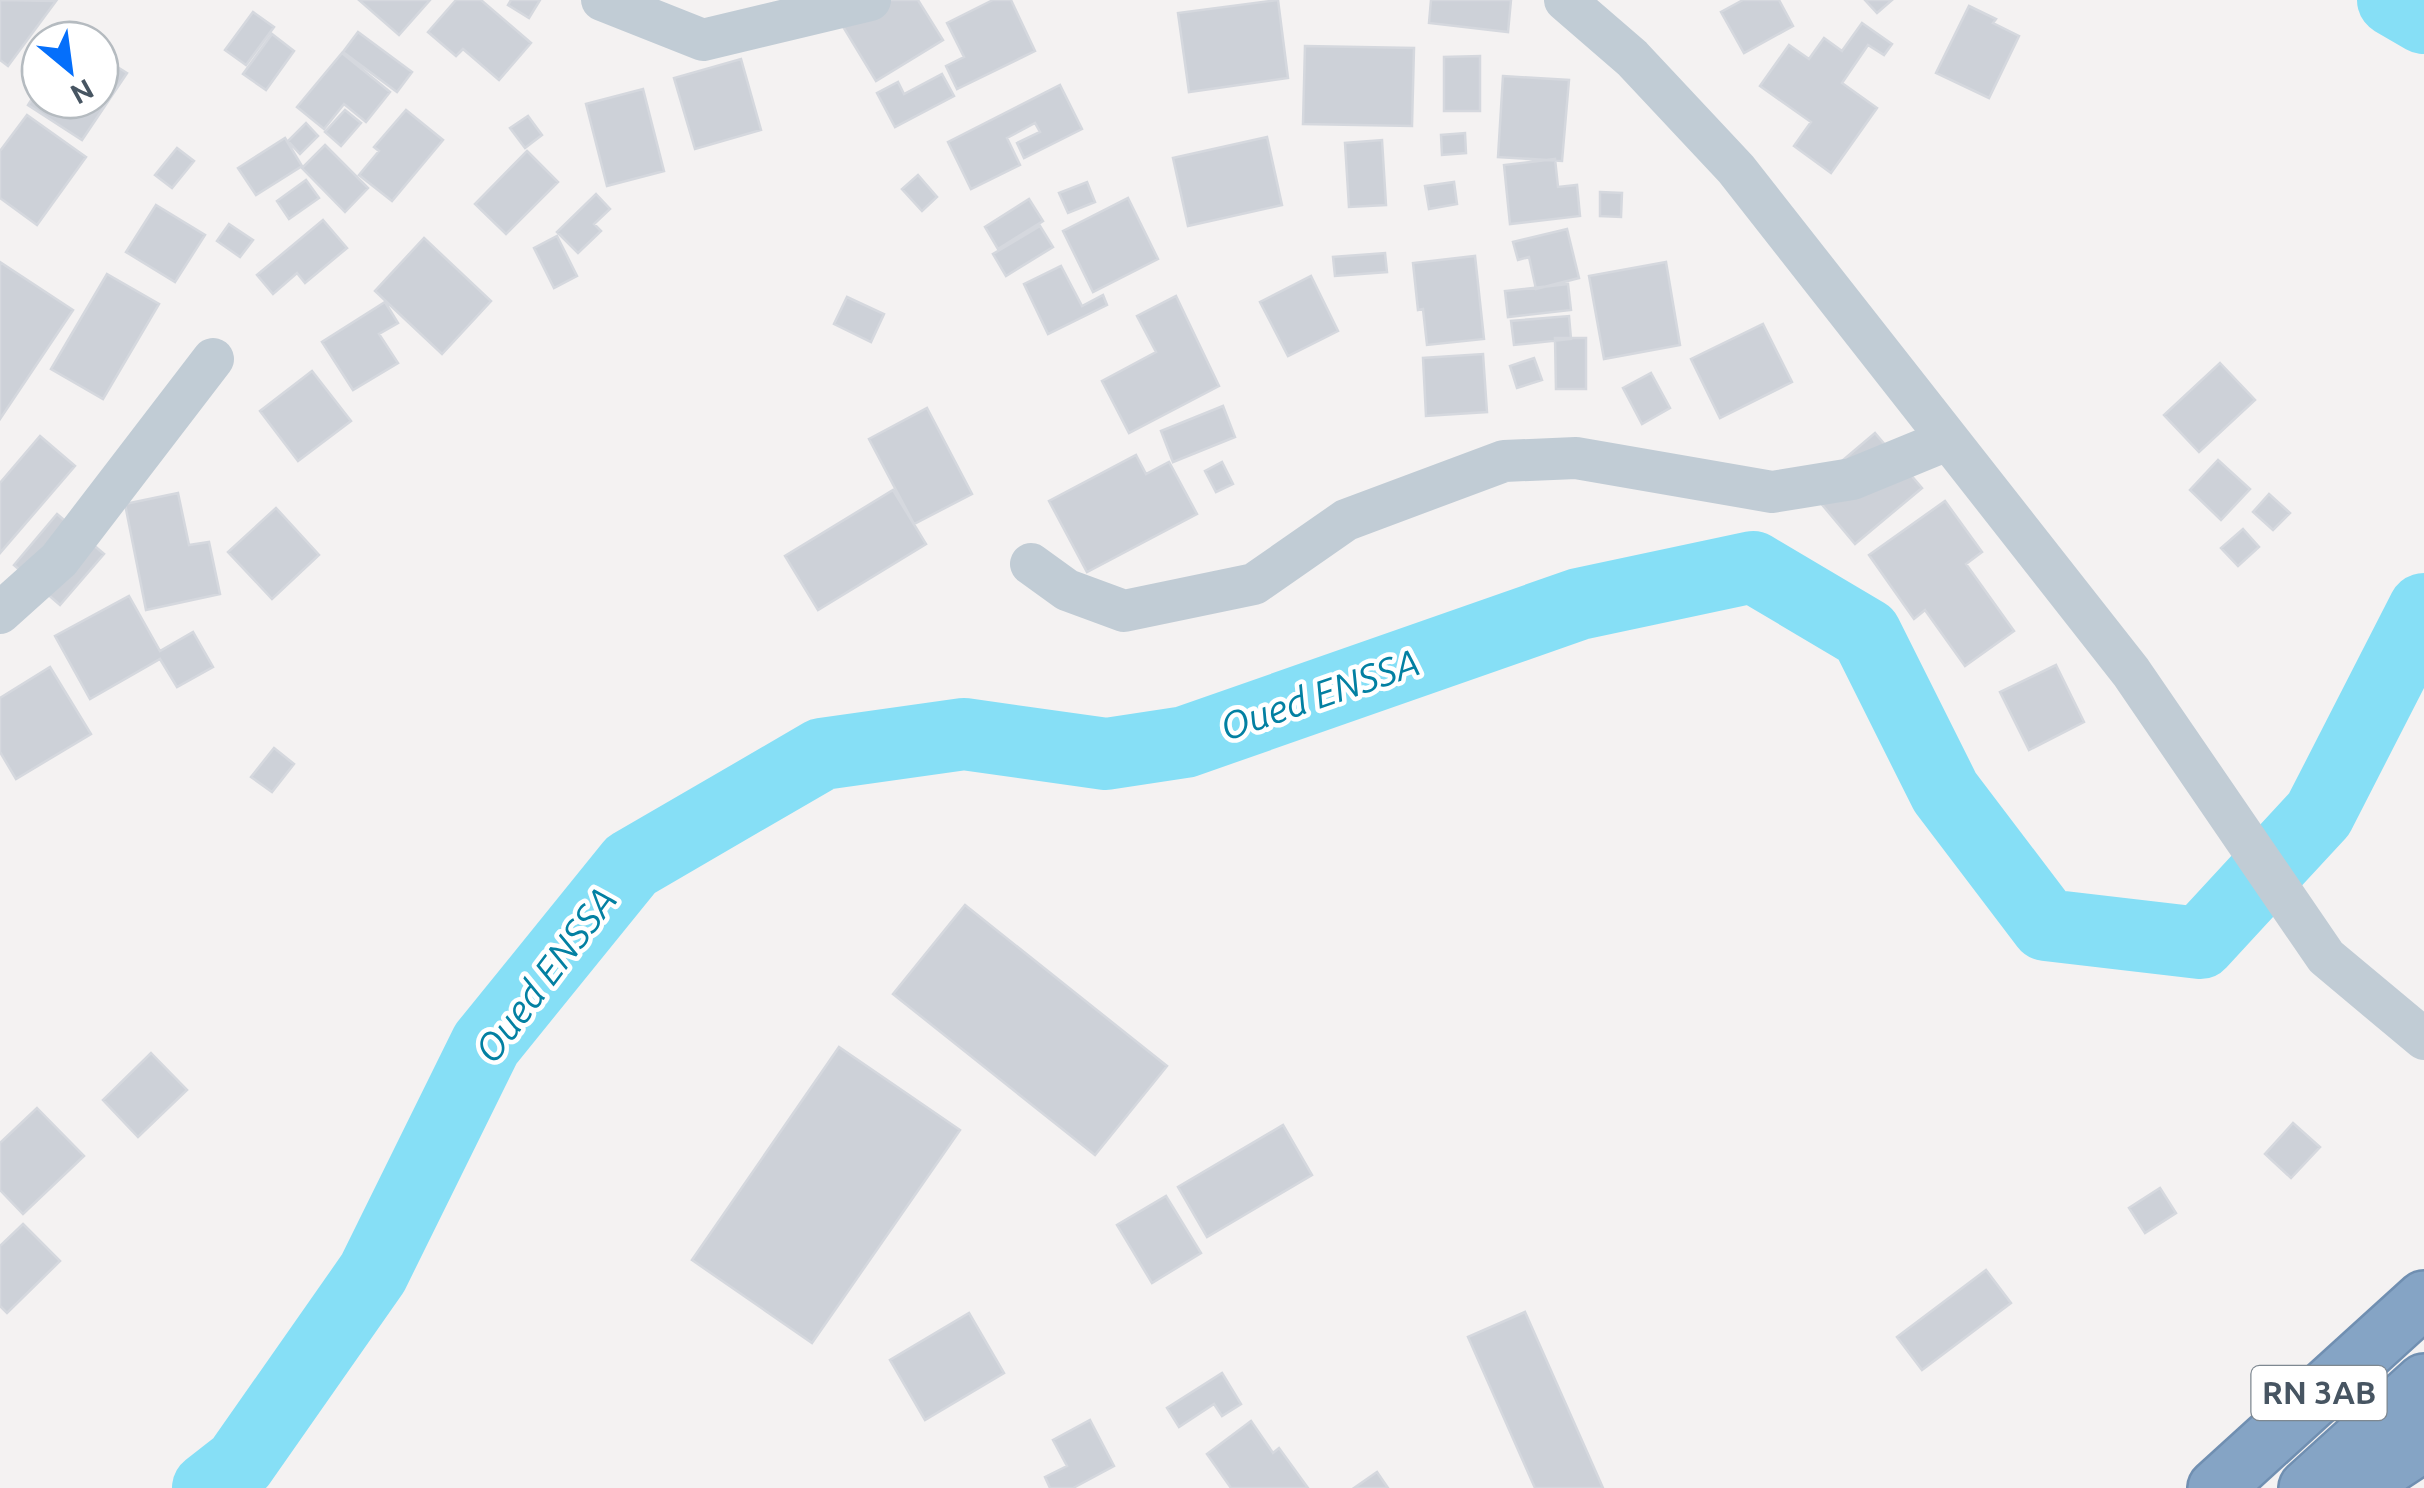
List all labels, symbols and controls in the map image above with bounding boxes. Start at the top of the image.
north arrow [20,20,120,120]
text: N [66,74,99,111]
water label: Oued ENSSA [1214,640,1425,748]
water label: Oued ENSSA [466,879,625,1070]
road number: RN 3AB [2252,1366,2386,1420]

